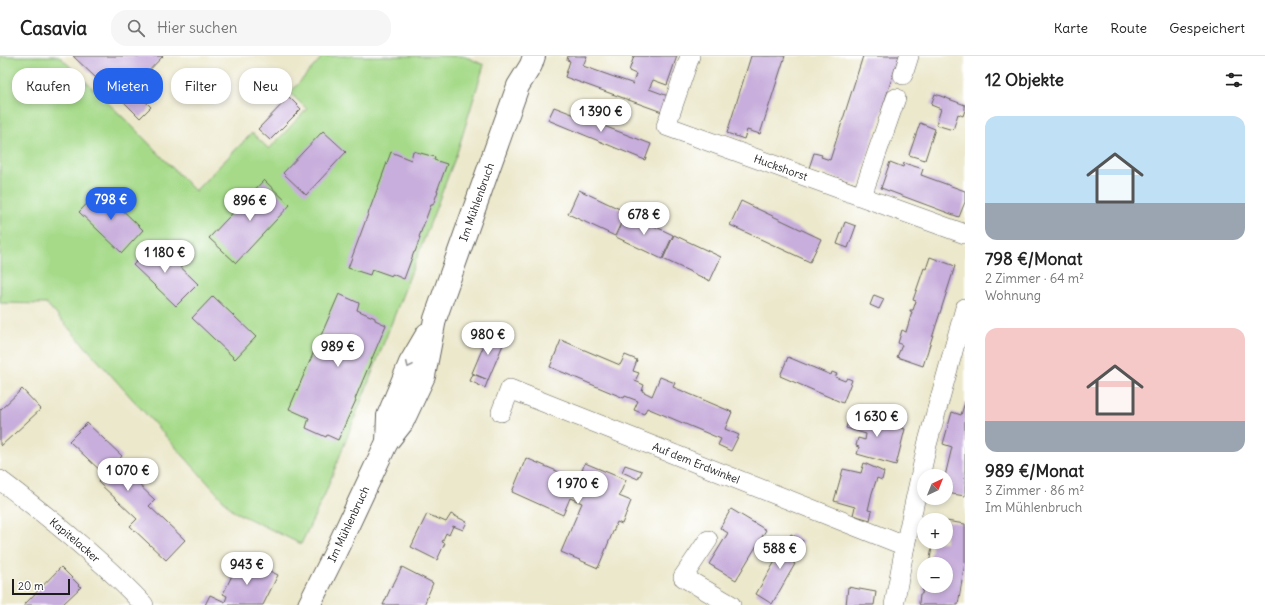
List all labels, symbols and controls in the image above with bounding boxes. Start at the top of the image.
search box [111,10,391,46]
text: Casavia [20,16,87,40]
icon: search [125,17,147,39]
text: Hier suchen [157,18,238,37]
text: Karte [1054,19,1088,37]
text: Route [1110,19,1147,37]
text: Gespeichert [1169,19,1245,37]
chip: Kaufen [12,68,85,104]
chip: Mieten [93,68,163,104]
chip: Filter [171,68,231,104]
chip: Neu [239,68,292,104]
text: 12 Objekte [985,69,1064,91]
icon: filters [1223,69,1245,91]
pin: 1 390 € [564,99,638,133]
text: 1 390 € [579,103,623,120]
icon: home [1079,142,1151,214]
street label: Huckshorst [752,151,810,184]
street label: Im Mühlenbruch [456,161,497,243]
pin: 798 € [83,187,139,221]
pin: 896 € [222,188,278,222]
text: 798 € [95,191,127,208]
text: 896 € [233,192,267,209]
pin: 678 € [616,202,672,236]
text: 678 € [628,206,660,223]
pin: 1 180 € [128,240,202,274]
text: 1 180 € [145,244,185,261]
text: 798 €/Monat [985,248,1083,270]
text: 2 Zimmer · 64 m² [985,270,1084,287]
text: Wohnung [985,287,1041,304]
pin: 980 € [460,322,516,356]
text: 980 € [471,326,505,343]
pin: 989 € [310,334,366,368]
text: 989 € [321,338,355,355]
icon: home [1079,354,1151,426]
one-way arrow [406,361,414,368]
pin: 1 630 € [840,404,914,438]
text: 1 630 € [855,408,899,425]
street label: Auf dem Erdwinkel [650,439,742,487]
pin: 1 070 € [91,458,165,492]
text: 989 €/Monat [985,460,1084,482]
text: 1 070 € [106,462,150,479]
north arrow [917,469,953,505]
map controls [917,469,953,593]
pin: 1 970 € [541,471,615,505]
text: 1 970 € [557,475,599,492]
text: 3 Zimmer · 86 m² [985,482,1084,499]
street label: Im Mühlenbruch [325,484,372,564]
text: Im Mühlenbruch [985,499,1082,516]
button: + [917,513,953,549]
street label: Kapitelacker [47,515,103,566]
pin: 588 € [752,536,808,570]
text: 588 € [763,540,797,557]
pin: 943 € [219,552,275,586]
text: 943 € [230,556,264,573]
button: − [917,557,953,593]
scale bar [12,577,70,596]
text: 20 m [18,579,44,593]

